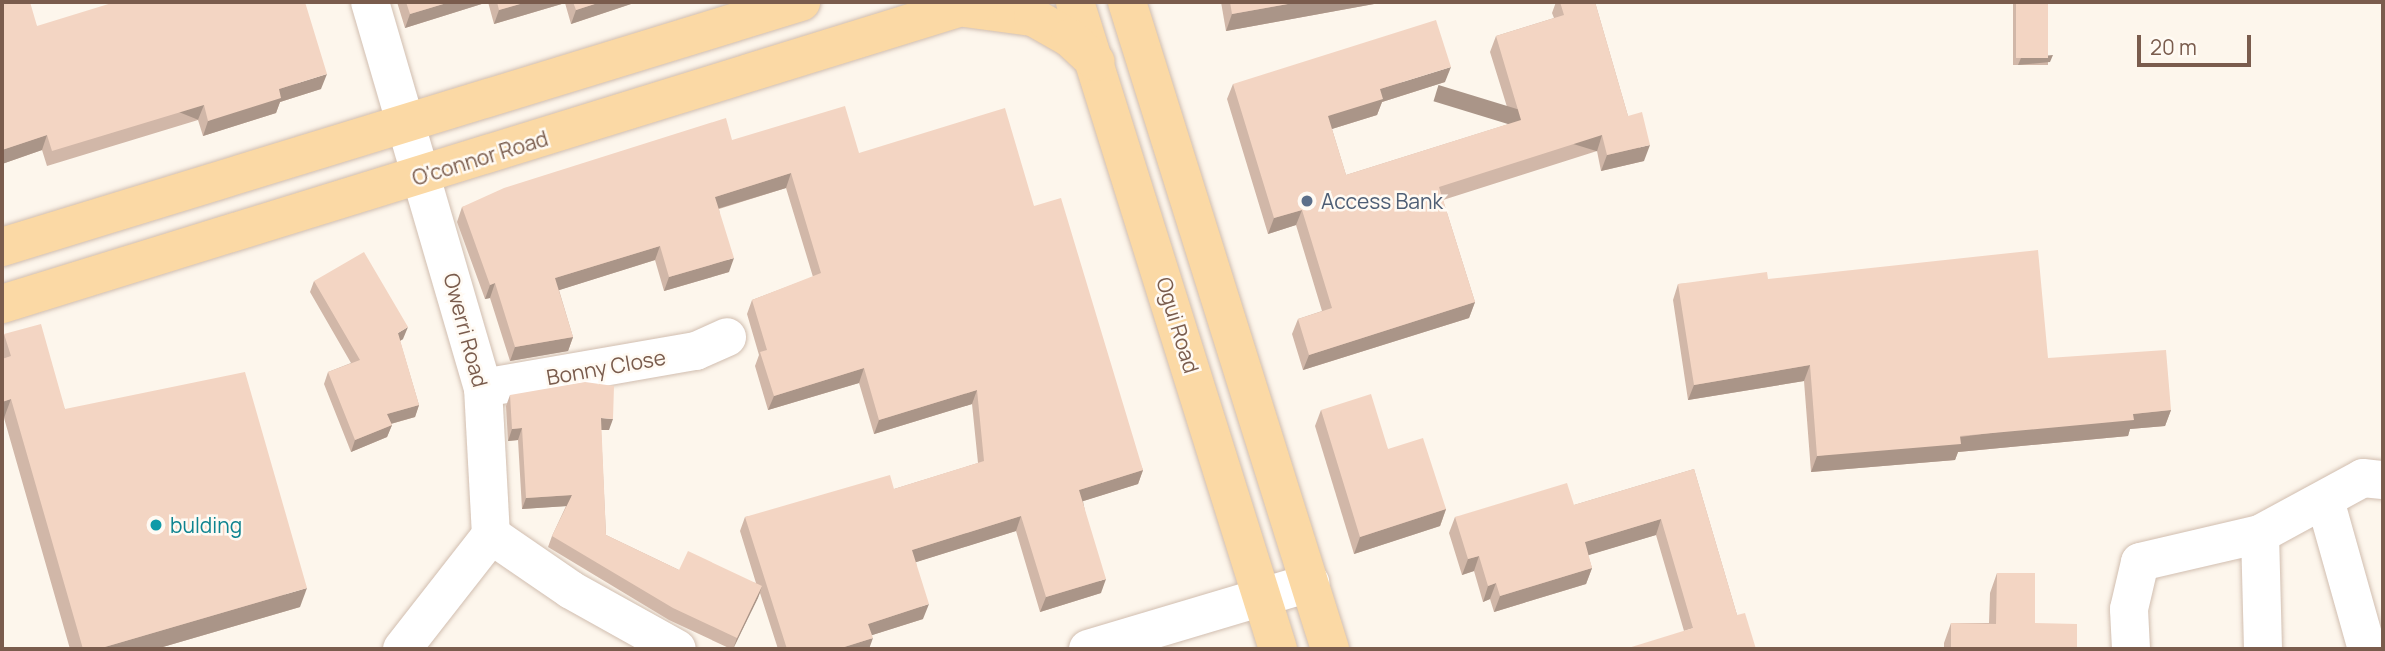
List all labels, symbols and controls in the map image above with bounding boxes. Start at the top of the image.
scale bar [2140,21,2254,65]
text: 20 m [2150,33,2197,61]
street label: O'connor Road [409,125,551,191]
place label: Access Bank [1321,188,1443,214]
marker: Access Bank [1299,193,1315,209]
street label: Owerri Road [439,270,493,390]
street label: Ogui Road [1151,274,1205,376]
street label: Bonny Close [544,344,668,390]
place label: bulding [170,512,242,538]
marker: bulding [148,517,164,533]

